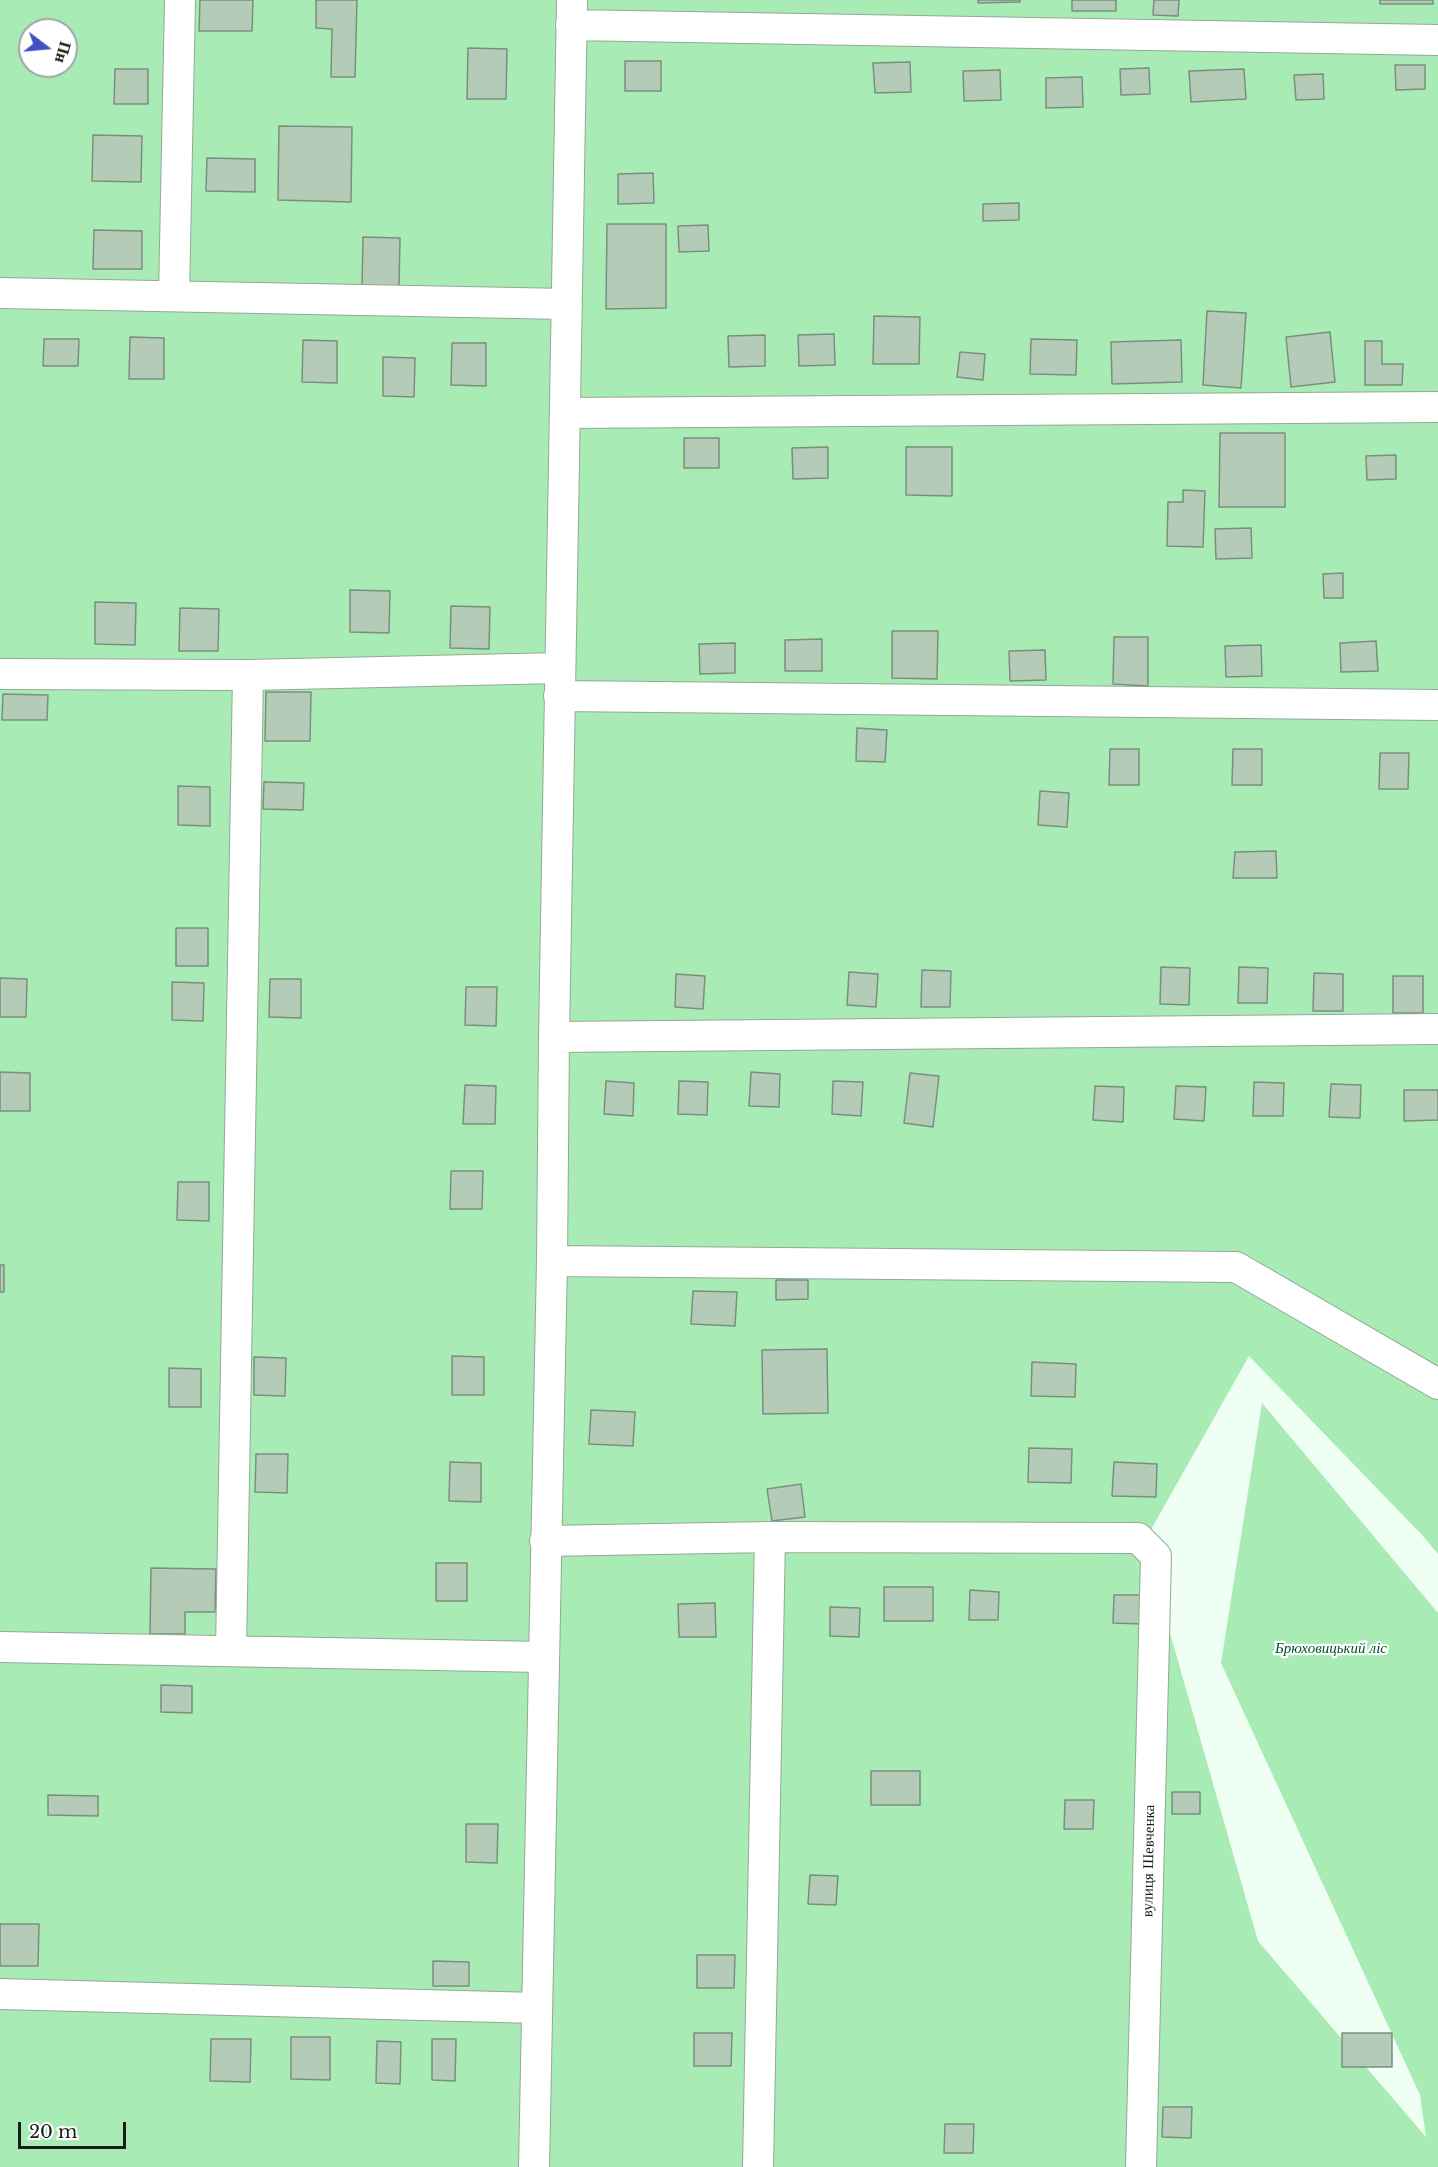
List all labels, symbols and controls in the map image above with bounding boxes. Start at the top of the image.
north arrow [18,18,78,78]
text: Пн [51,39,76,66]
park label: Брюховицький ліс [1275,1640,1387,1658]
street label: вулиця Шевченка [1139,1805,1159,1917]
scale bar [21,2110,129,2148]
text: 20 m [29,2121,77,2143]

